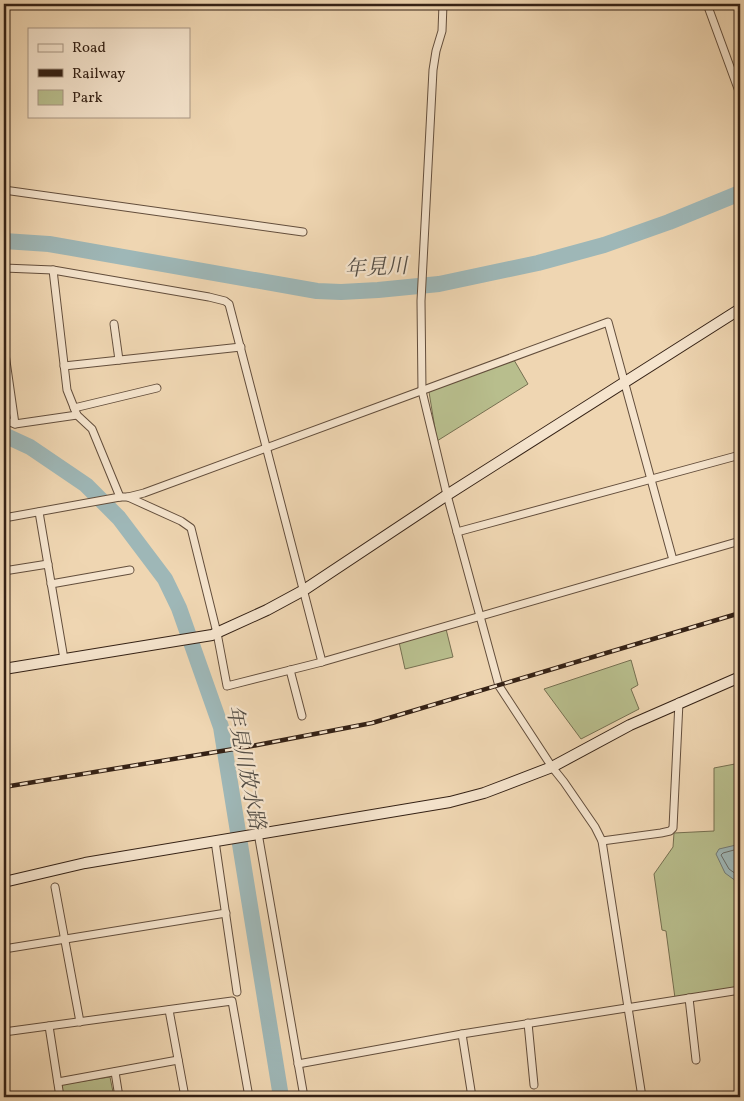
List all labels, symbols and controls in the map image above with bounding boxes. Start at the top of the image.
legend [28,28,190,118]
text: Road [72,38,106,59]
text: Railway [72,64,125,85]
text: Park [72,88,103,109]
water label: 年見川 [344,252,410,285]
water label: 年見川放水路 [218,703,271,834]

